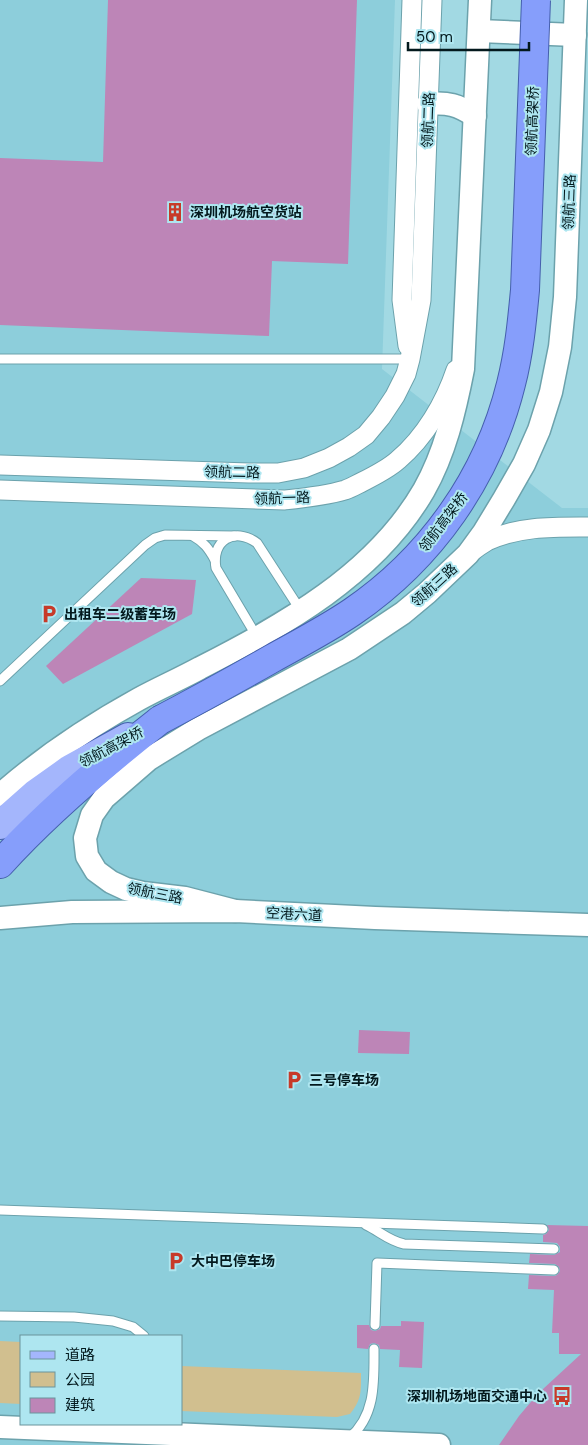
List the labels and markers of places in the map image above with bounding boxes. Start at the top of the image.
building icon: 深圳机场航空货站 [164,201,186,223]
place label: 深圳机场航空货站 [190,203,302,221]
parking icon: 出租车二级蓄车场 [38,603,60,625]
place label: 出租车二级蓄车场 [64,605,176,623]
parking icon: 三号停车场 [283,1069,305,1091]
place label: 三号停车场 [309,1071,379,1089]
parking icon: 大中巴停车场 [165,1250,187,1272]
place label: 大中巴停车场 [191,1252,275,1270]
bus stop icon: 深圳机场地面交通中心 [551,1385,573,1407]
place label: 深圳机场地面交通中心 [407,1387,547,1405]

